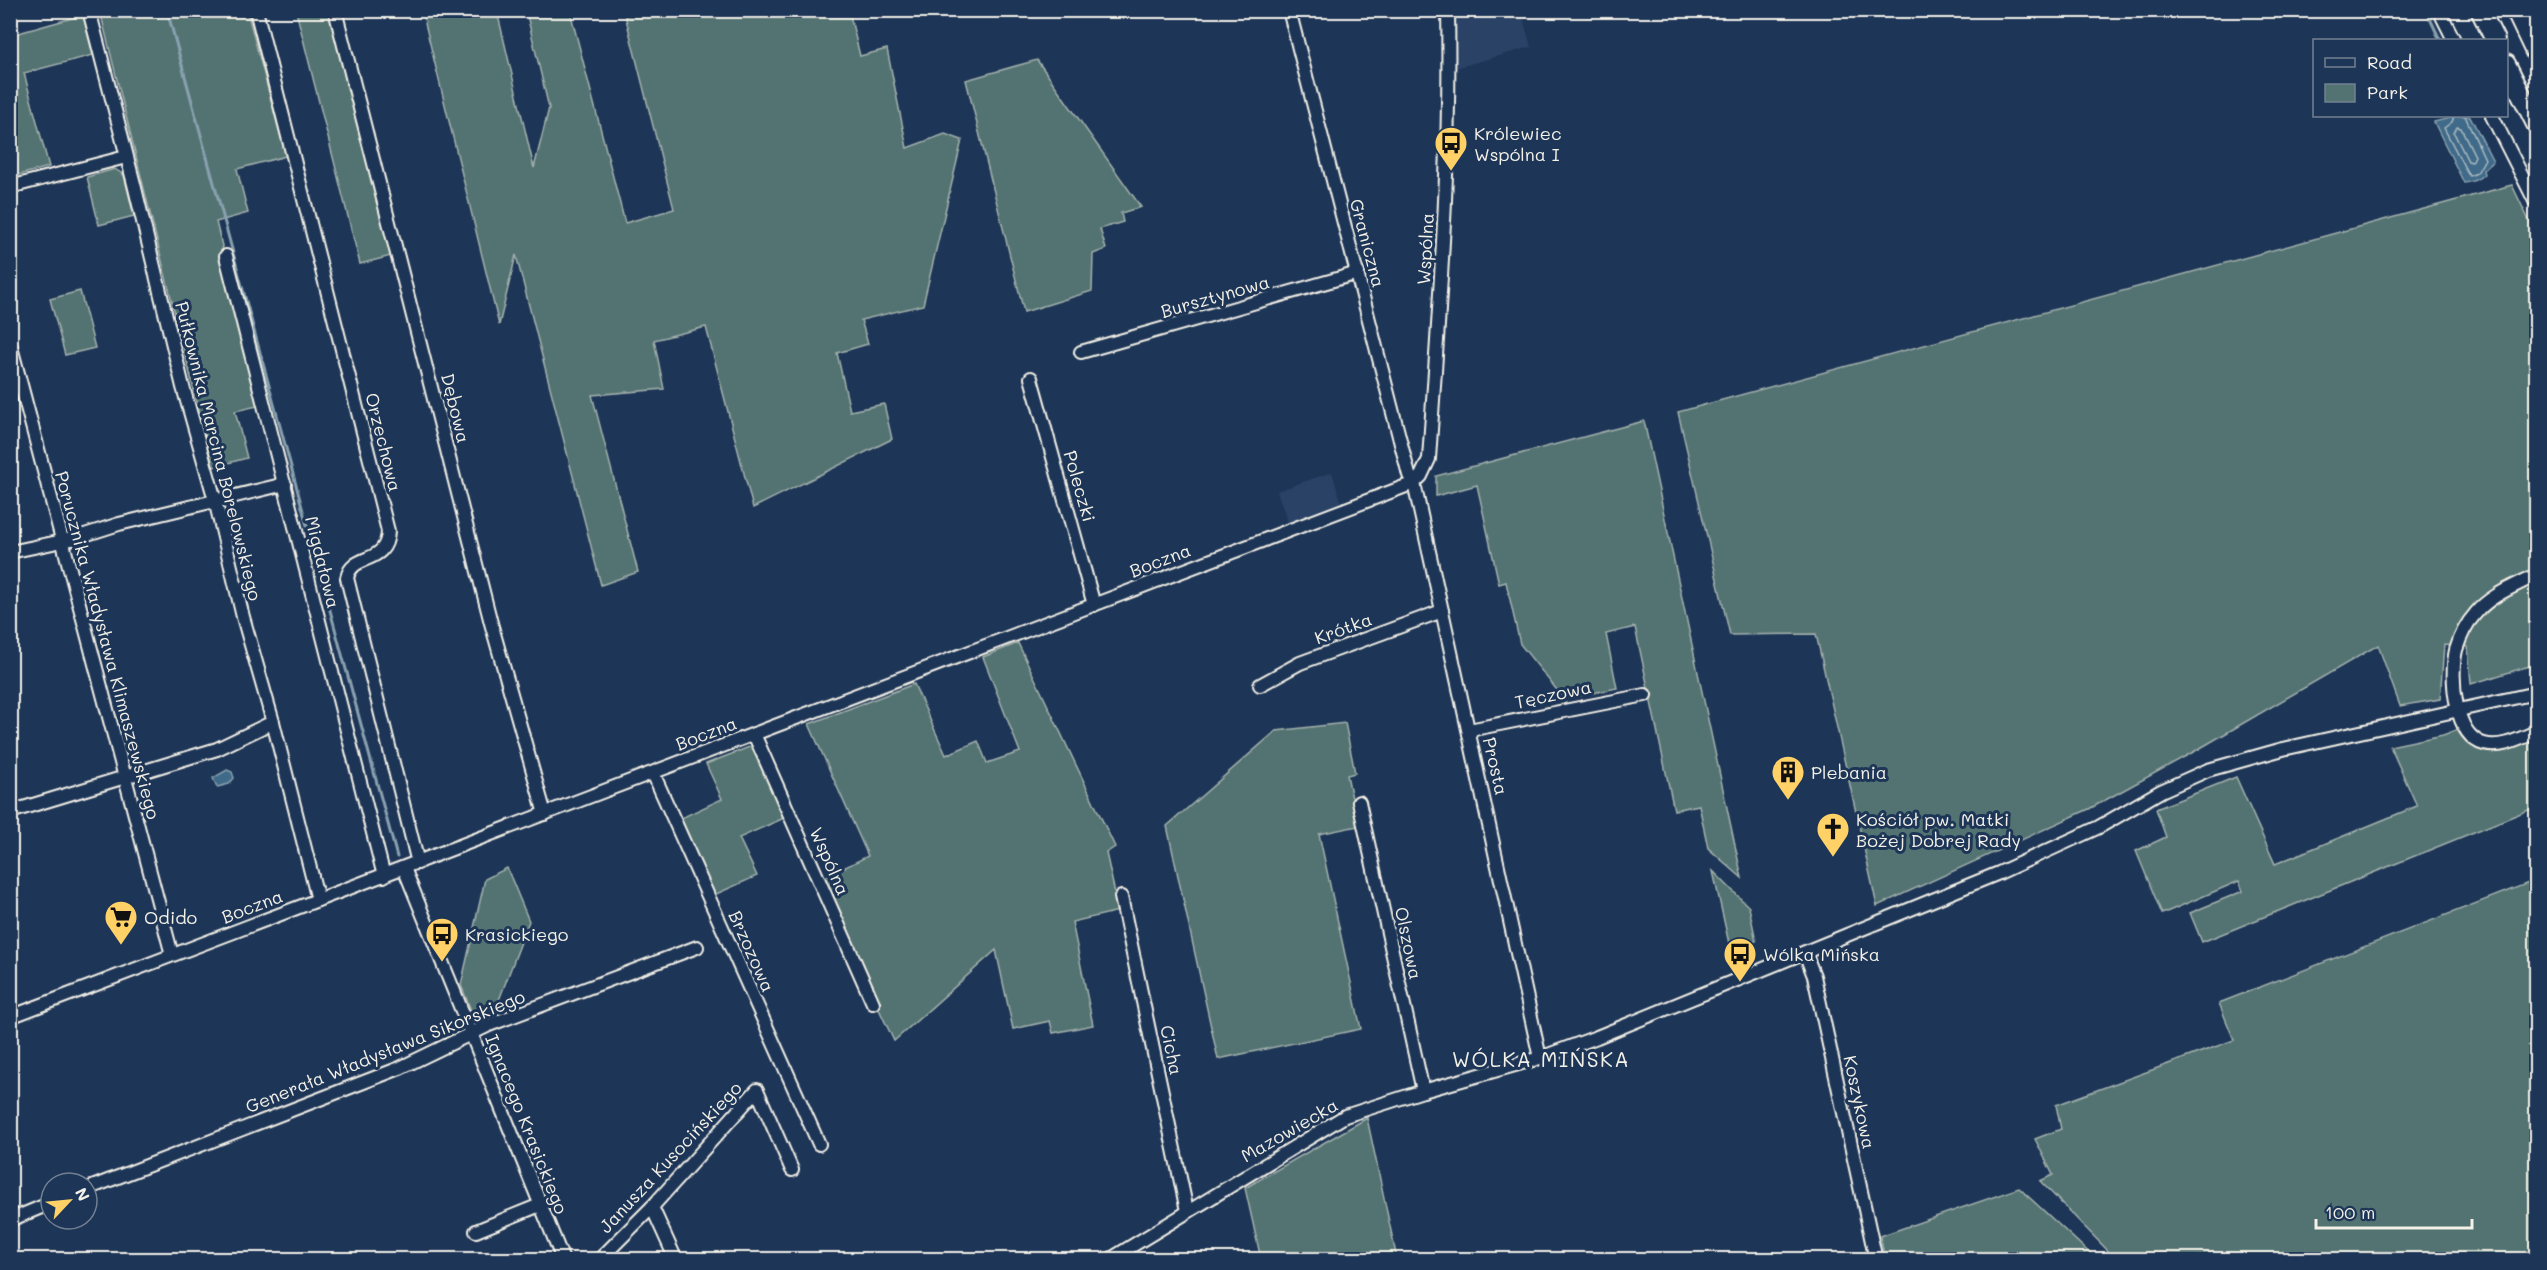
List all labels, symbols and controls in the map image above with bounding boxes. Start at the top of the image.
legend [2313,39,2508,117]
text: Road [2367,50,2412,74]
text: Park [2367,80,2408,104]
place label: Królewiec Wspólna I [1474,121,1562,166]
bus stop icon: Królewiec Wspólna I [1433,125,1469,172]
street label: Graniczna [1345,196,1391,290]
street label: Wspólna [1411,212,1439,286]
street label: Bursztynowa [1158,269,1272,323]
street label: Pułkownika Marcina Borelowskiego [170,299,268,603]
street label: Dębowa [436,371,476,445]
street label: Orzechowa [360,390,408,494]
street label: Poleczki [1058,448,1102,524]
street label: Porucznika Władysława Klimaszewskiego [50,468,166,822]
street label: Migdałowa [300,513,346,611]
street label: Boczna [1126,537,1194,583]
street label: Krótka [1311,607,1375,649]
street label: Tęczowa [1513,674,1593,714]
street label: Boczna [672,710,740,756]
street label: Prosta [1478,735,1514,797]
building icon: Plebania [1770,754,1806,801]
place label: Plebania [1811,760,1887,784]
place label: Kościół pw. Matki Bożej Dobrej Rady [1856,807,2021,852]
church icon: Kościół pw. Matki Bożej Dobrej Rady [1815,811,1851,858]
street label: Wspólna [804,823,856,899]
street label: Boczna [218,883,286,929]
supermarket icon: Odido [103,899,139,946]
place label: Odido [144,905,198,929]
street label: Olszowa [1390,905,1428,981]
street label: Brzozowa [723,906,781,996]
bus stop icon: Krasickiego [424,916,460,963]
place label: Krasickiego [465,922,569,946]
bus stop icon: Wólka Mińska [1722,936,1758,983]
place label: Wólka Mińska [1763,942,1880,966]
street label: Generała Władysława Sikorskiego [242,984,529,1118]
street label: Cicha [1155,1023,1189,1077]
street label: Ignacego Krasickiego [480,1031,574,1218]
district label: WÓLKA MIŃSKA [1452,1045,1630,1072]
street label: Koszykowa [1838,1053,1882,1151]
street label: Janusza Kusocińskiego [593,1076,747,1238]
street label: Mazowiecka [1236,1093,1342,1167]
north arrow [39,1171,99,1231]
text: N [71,1184,95,1204]
scale bar [2316,1192,2472,1230]
text: 100 m [2325,1200,2375,1224]

